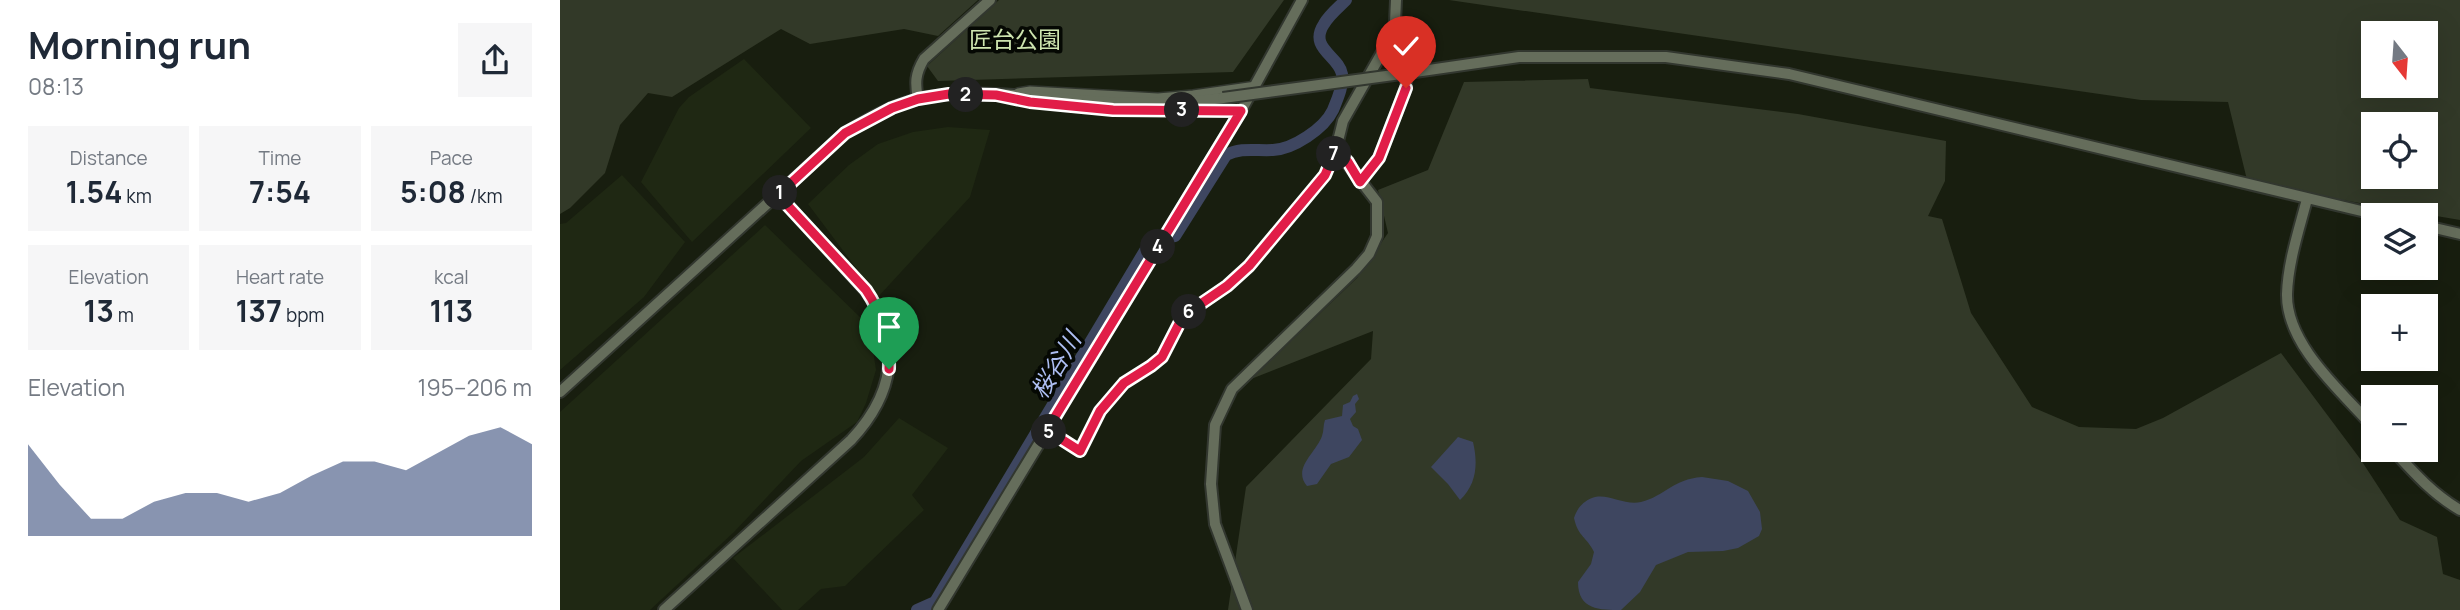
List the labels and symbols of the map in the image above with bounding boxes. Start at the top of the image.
pin [1376,16,1436,88]
north arrow [2361,21,2438,98]
park label: 匠台公園 [969,23,1061,55]
pin: 2 [948,78,984,112]
pin: 3 [1164,92,1200,128]
pin: 7 [1316,136,1352,172]
pin: 1 [762,176,798,210]
pin: 4 [1140,230,1176,264]
pin: 6 [1172,294,1206,330]
pin [859,297,919,369]
water label: 桜谷川 [1022,323,1089,404]
pin: 5 [1032,414,1066,450]

